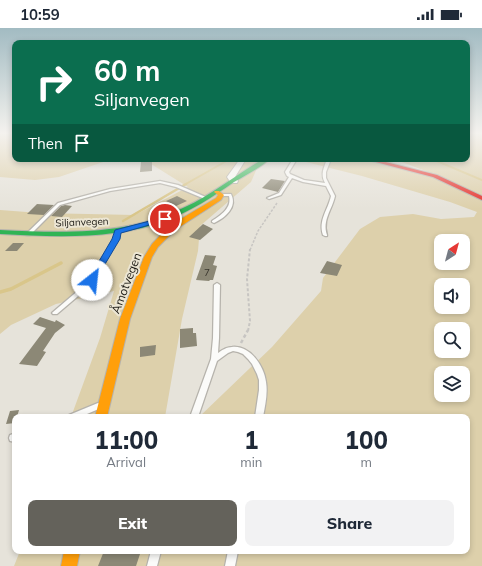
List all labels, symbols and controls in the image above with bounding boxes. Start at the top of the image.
text: 10:59 [20,5,60,24]
text: 60 m [94,53,160,88]
icon: right [28,56,80,108]
text: Siljanvegen [94,88,190,111]
icon: arrive [71,132,93,154]
text: Then [28,134,63,153]
pin [148,202,182,236]
icon: arrive [154,208,176,230]
street label: Siljanvegen [55,215,109,229]
north arrow [434,234,470,270]
map controls [434,234,470,402]
street label: Åmotvegen [108,250,144,316]
position arrow [71,259,113,301]
house number: 7 [204,266,210,279]
button: sound [434,278,470,314]
button: search [434,322,470,358]
button: layers [434,366,470,402]
text: 11:00 [94,425,158,455]
text: 1 [244,425,259,455]
text: 100 [345,425,388,455]
text: Arrival [106,454,146,470]
text: min [240,454,262,470]
text: m [360,454,372,470]
button: Exit [28,500,237,546]
button: Share [245,500,454,546]

